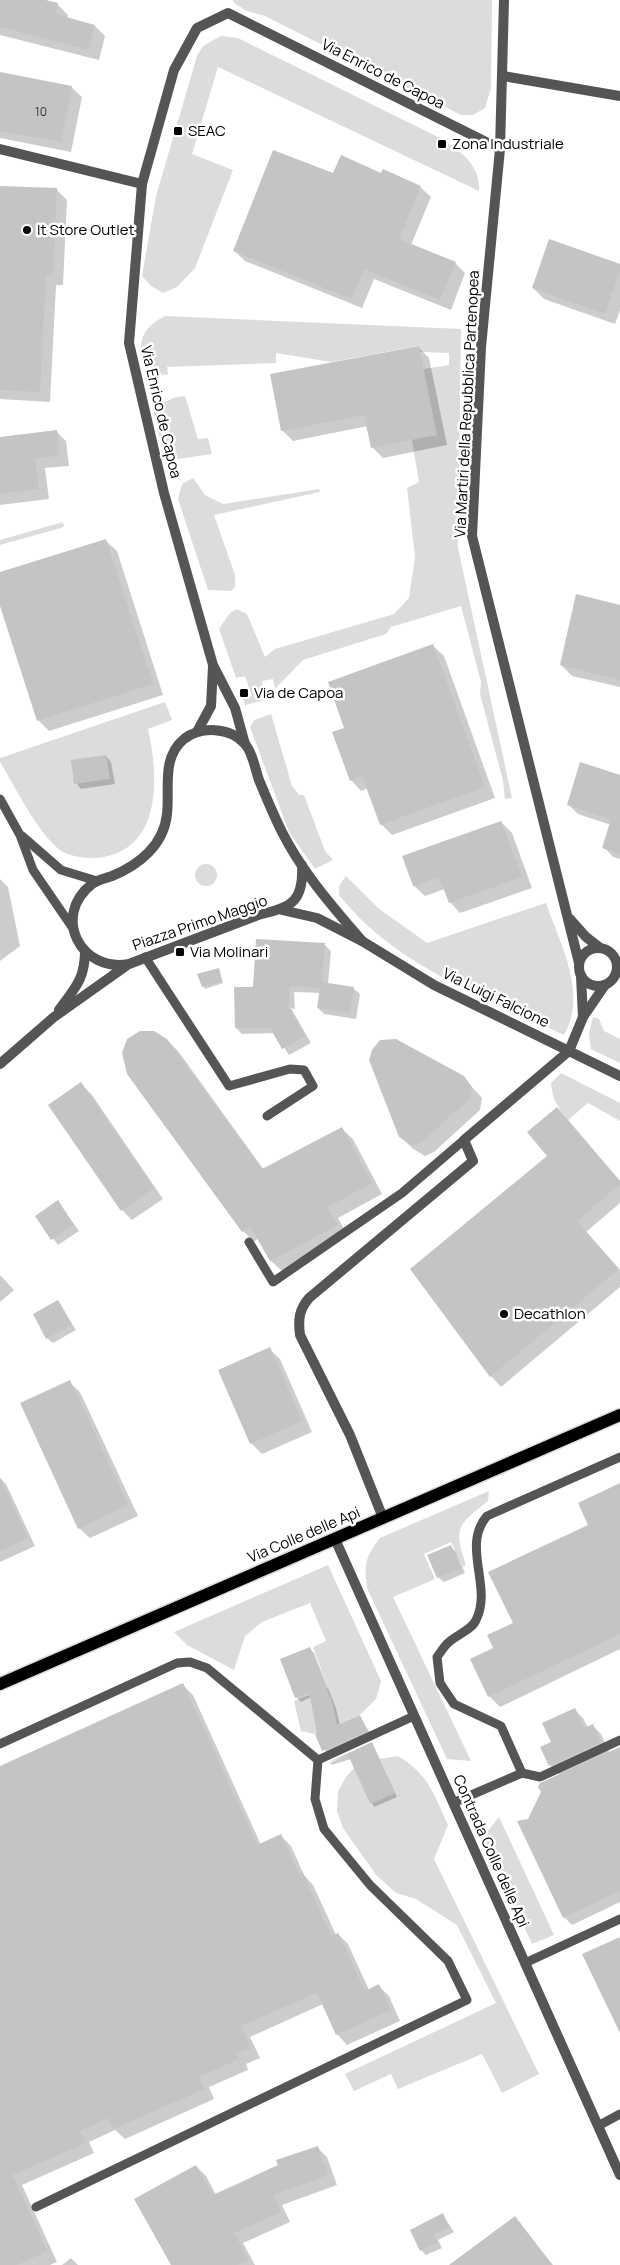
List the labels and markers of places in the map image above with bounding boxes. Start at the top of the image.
place label: SEAC [188,120,226,141]
marker: SEAC [172,125,184,137]
place label: Zona Industriale [452,133,564,154]
marker: Zona Industriale [436,138,448,150]
place label: It Store Outlet [37,219,134,240]
marker: It Store Outlet [21,224,33,236]
place label: Via de Capoa [254,682,343,703]
marker: Via de Capoa [238,687,250,699]
place label: Via Molinari [190,941,268,962]
marker: Via Molinari [174,946,186,958]
place label: Decathlon [514,1303,586,1324]
marker: Decathlon [498,1308,510,1320]

